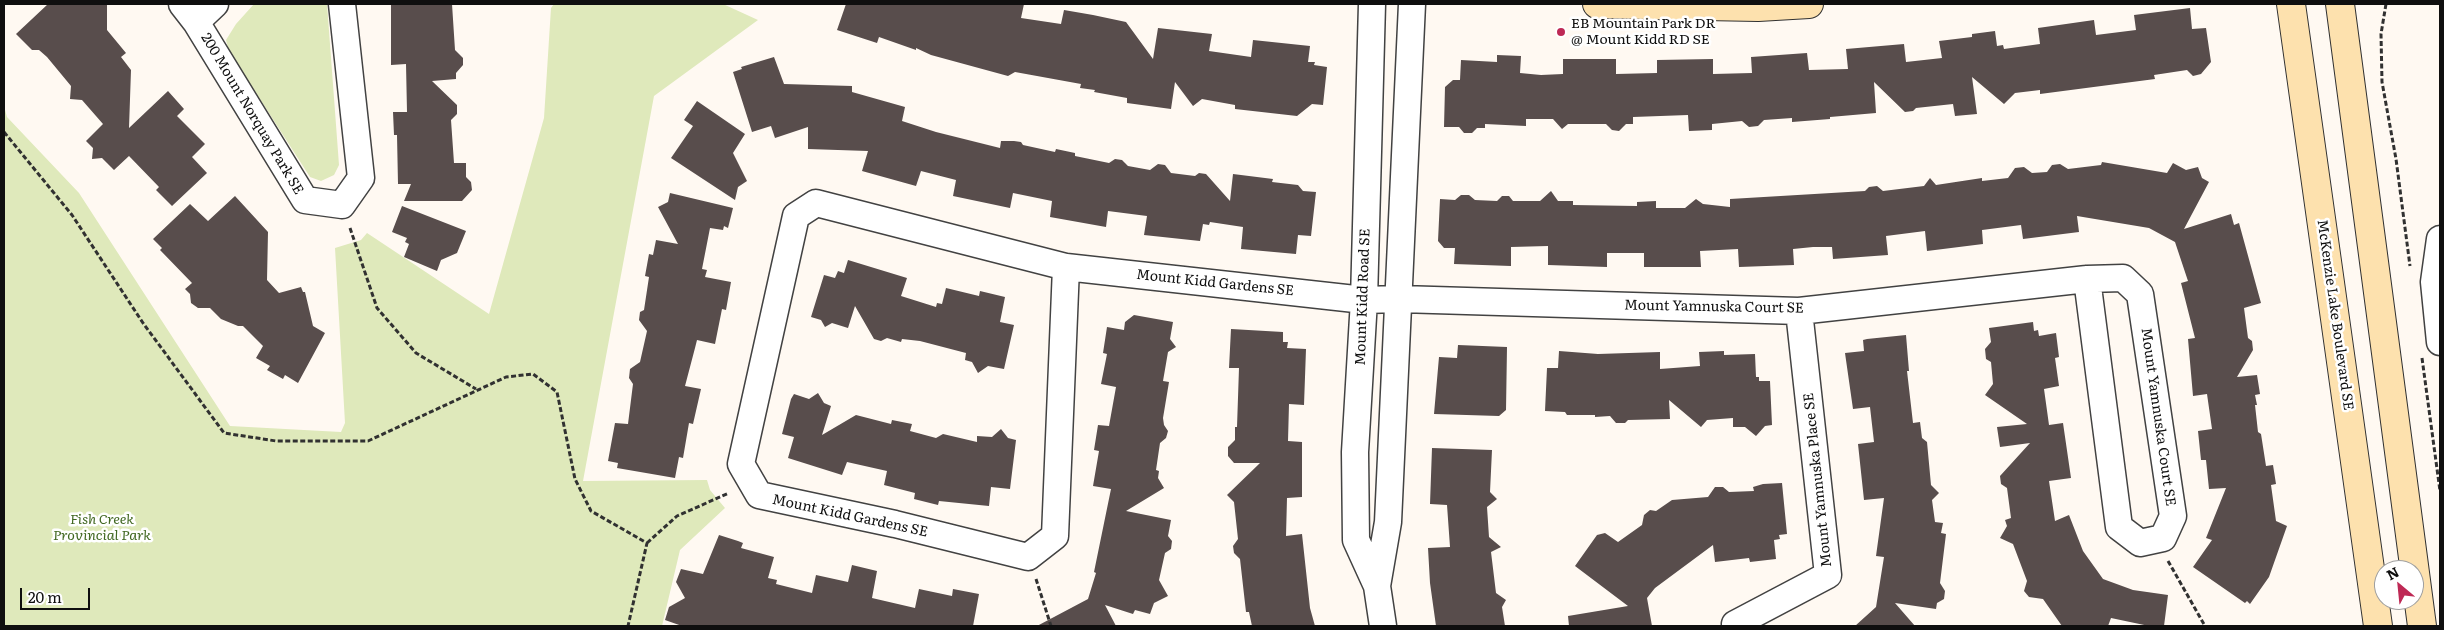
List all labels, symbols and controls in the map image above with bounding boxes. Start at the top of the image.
place label: EB Mountain Park DR @ Mount Kidd RD SE [1571,16,1716,48]
marker: EB Mountain Park DR @ Mount Kidd RD SE [1555,26,1567,38]
street label: 200 Mount Norquay Park SE [197,30,307,198]
street label: McKenzie Lake Boulevard SE [2313,219,2357,411]
street label: Mount Kidd Road SE [1352,228,1374,366]
street label: Mount Kidd Gardens SE [1135,266,1295,300]
street label: Mount Yamnuska Court SE [1624,297,1804,317]
street label: Mount Yamnuska Court SE [2137,327,2179,507]
street label: Mount Yamnuska Place SE [1800,392,1836,568]
street label: Mount Kidd Gardens SE [771,491,929,541]
park label: Fish Creek Provincial Park [53,512,151,544]
north arrow [2374,560,2424,610]
text: N [2383,561,2402,584]
scale bar [22,578,92,610]
text: 20 m [28,585,62,608]

